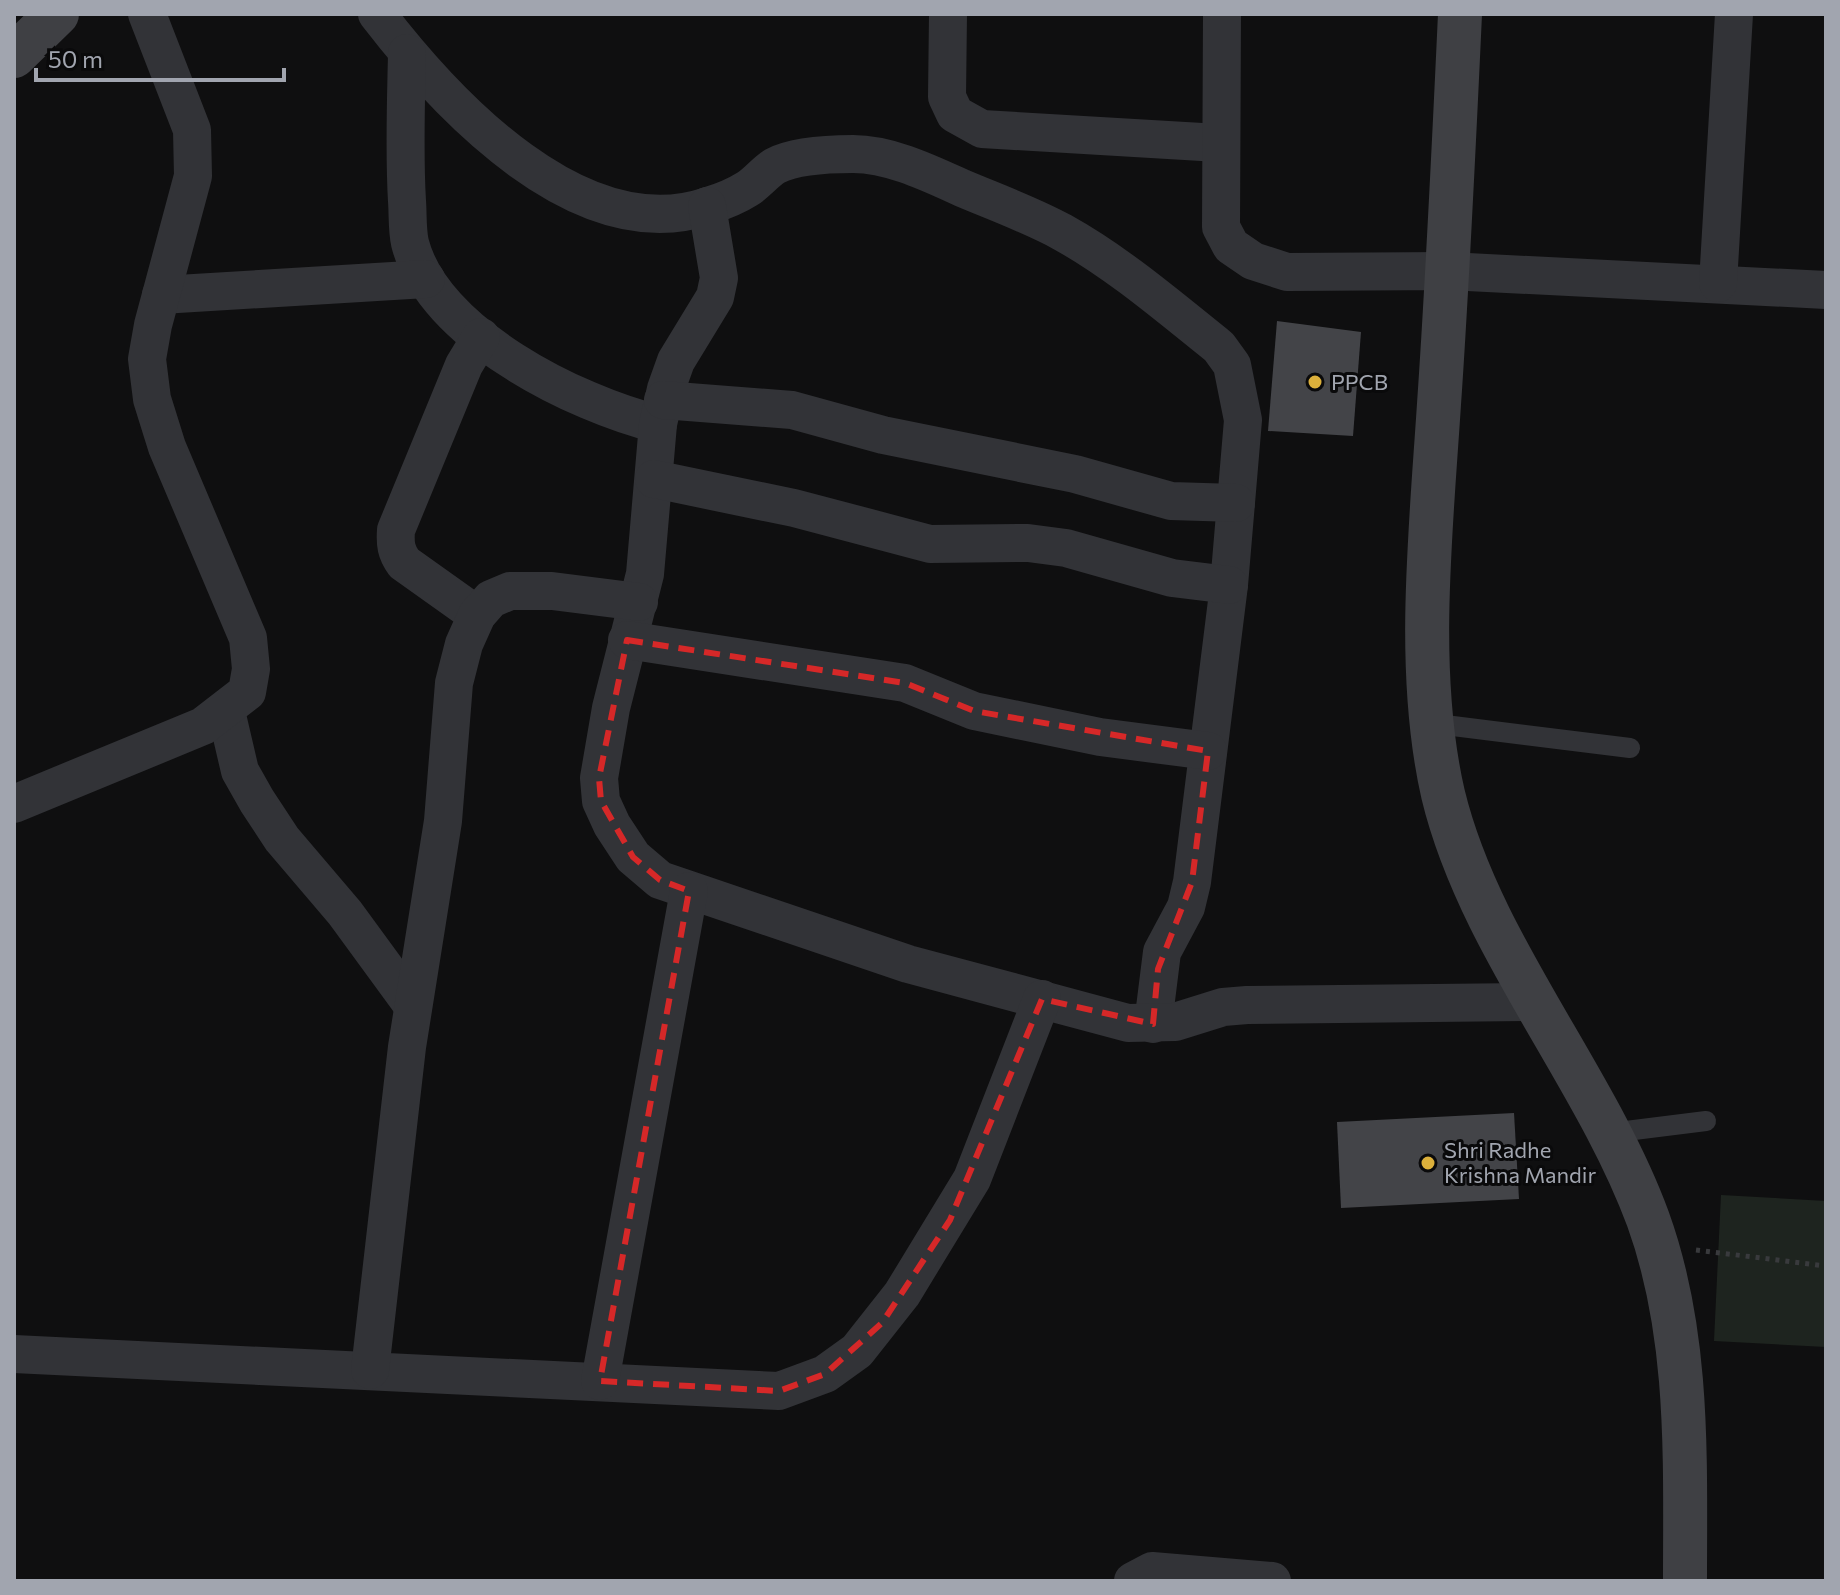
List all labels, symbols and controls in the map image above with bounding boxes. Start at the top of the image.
scale bar [36,32,284,82]
text: 50 m [48,44,103,73]
place label: PPCB [1331,368,1388,395]
marker: PPCB [1306,373,1324,391]
place label: Shri Radhe Krishna Mandir [1444,1136,1596,1188]
marker: Shri Radhe Krishna Mandir [1419,1154,1437,1172]

